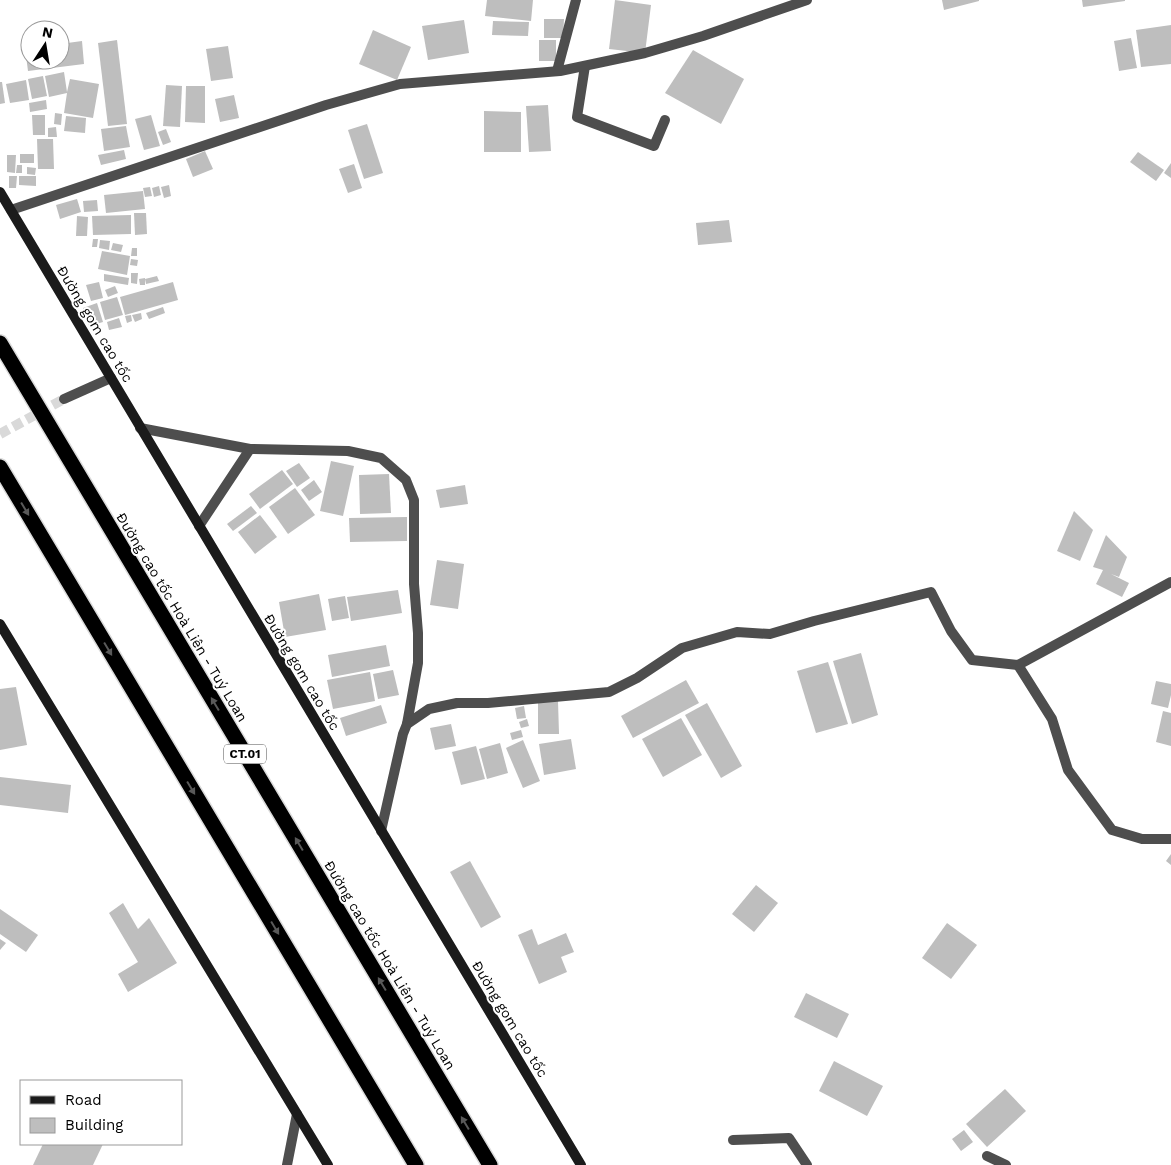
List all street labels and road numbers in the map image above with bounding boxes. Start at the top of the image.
street label: Đường gom cao tốc [54,263,136,385]
street label: Đường cao tốc Hoà Liên - Tuý Loan [113,510,251,724]
street label: Đường gom cao tốc [261,611,343,733]
road number: CT.01 [224,744,266,764]
street label: Đường cao tốc Hoà Liên - Tuý Loan [321,858,459,1072]
street label: Đường gom cao tốc [469,958,551,1080]

